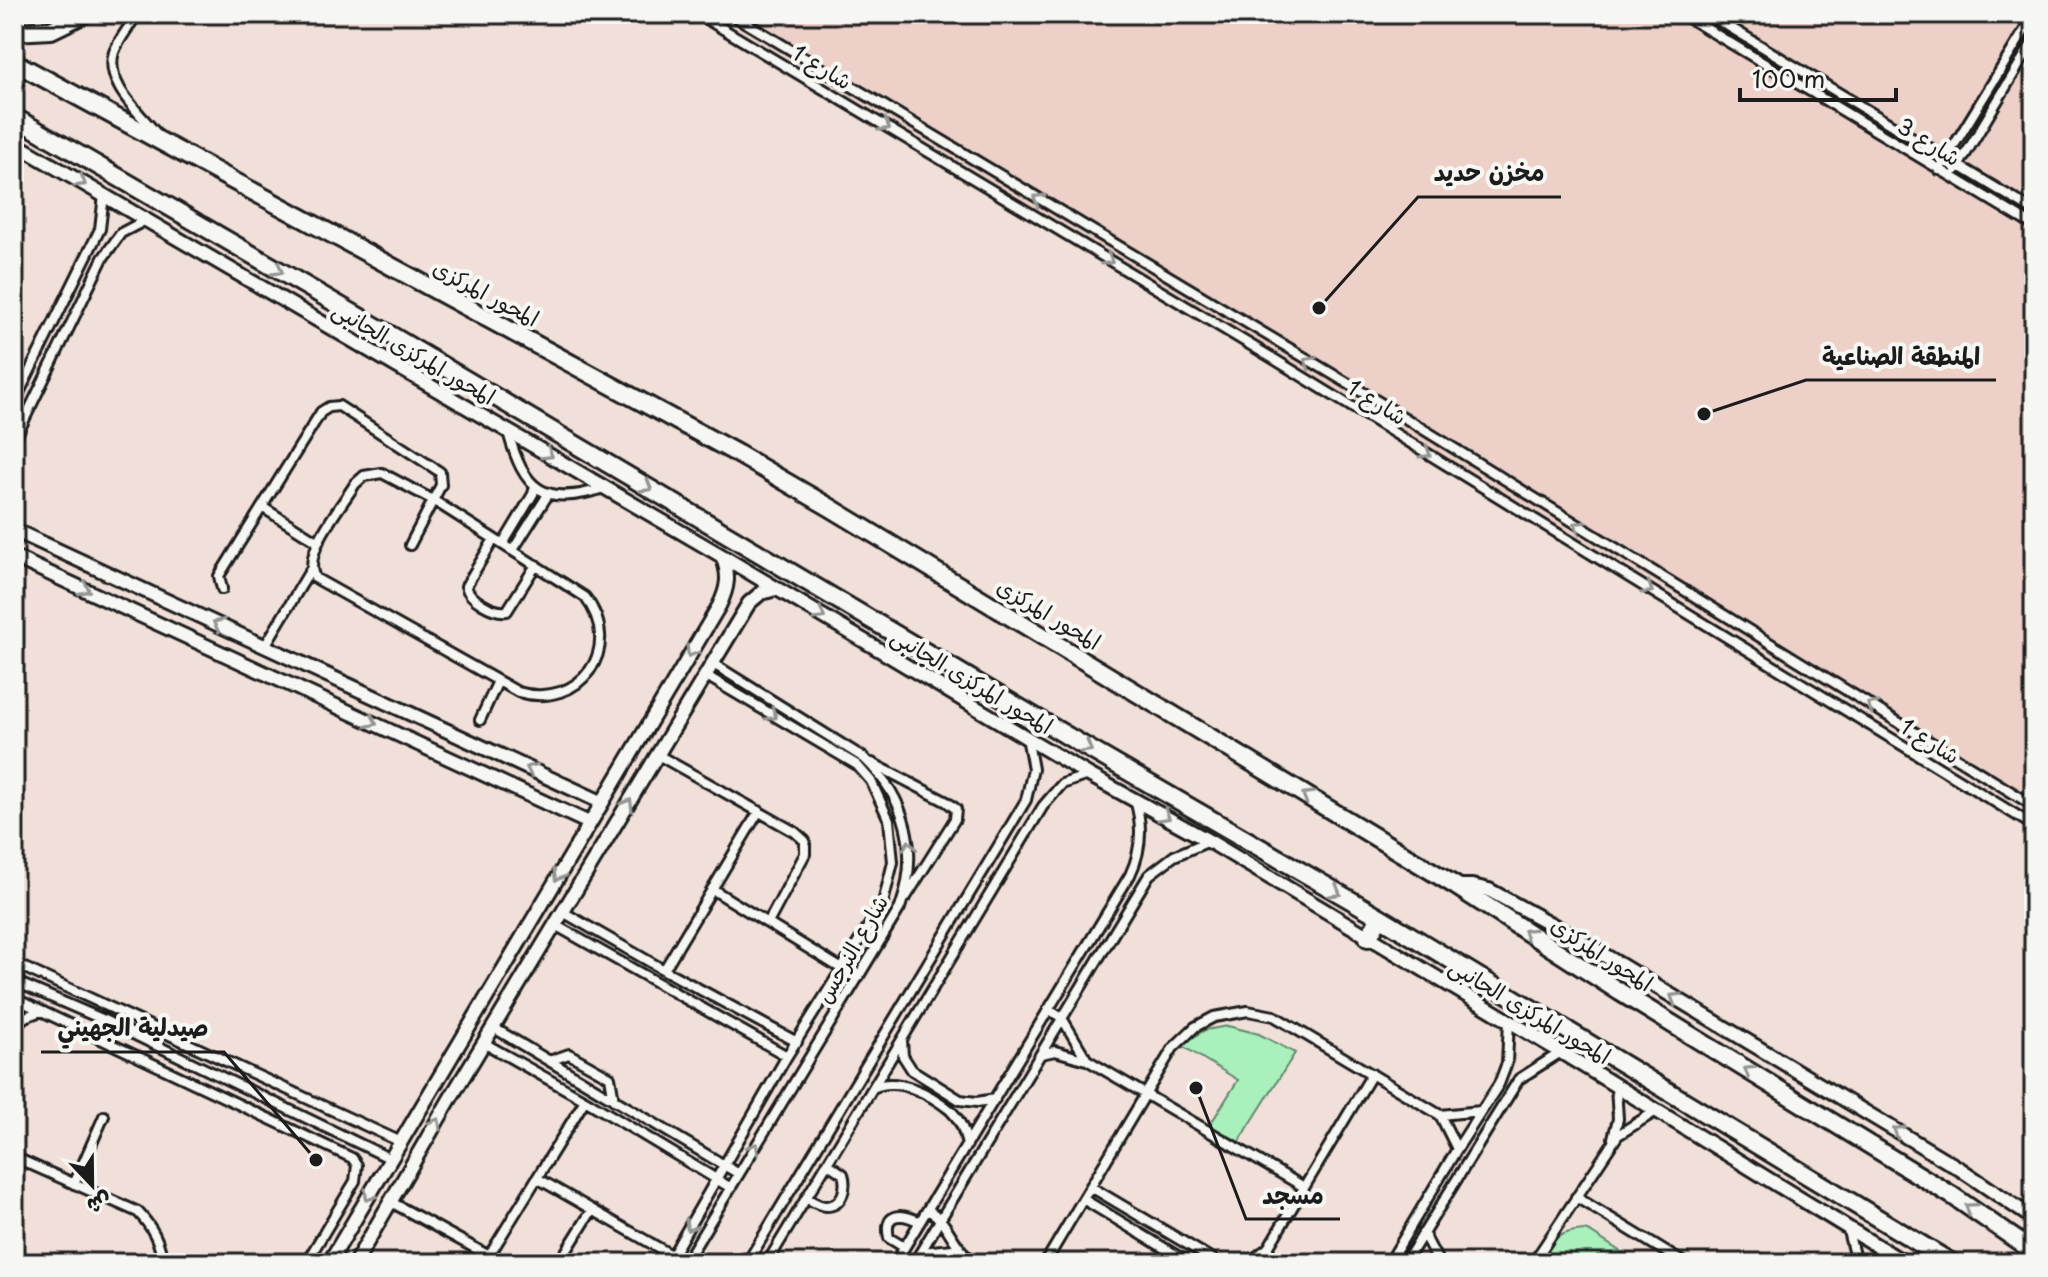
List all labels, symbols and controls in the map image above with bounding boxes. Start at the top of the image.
street label: شارع 1 [786,35,859,97]
scale bar [1740,52,1896,102]
text: 100 m [1752,60,1825,96]
street label: شارع 3 [1891,108,1968,174]
one-way arrow [876,116,891,132]
callout: مخزن حديد [1418,149,1561,197]
text: مخزن حديد [1434,153,1544,189]
one-way arrow [72,172,87,188]
one-way arrow [1032,194,1047,209]
street label: المحور المركزى [428,250,546,334]
one-way arrow [1099,250,1114,265]
one-way arrow [269,260,283,276]
street label: المحور المركزى الجانبى [327,292,502,412]
callout: المنطقة الصناعية [1806,332,1996,380]
text: المنطقة الصناعية [1822,337,1980,373]
one-way arrow [1303,356,1318,372]
street label: شارع 1 [1341,370,1414,433]
one-way arrow [1417,443,1432,458]
one-way arrow [539,445,553,460]
one-way arrow [638,477,653,493]
one-way arrow [1573,520,1588,536]
street label: المحور المركزى [991,569,1108,657]
one-way arrow [77,579,91,595]
one-way arrow [1639,579,1654,594]
one-way arrow [811,605,826,621]
one-way arrow [212,618,227,634]
street label: المحور المركزى الجانبى [886,618,1060,741]
one-way arrow [685,643,701,658]
one-way arrow [1866,701,1881,716]
one-way arrow [763,706,777,721]
street label: شارع 1 [1894,709,1967,772]
one-way arrow [363,712,378,728]
one-way arrow [1078,738,1093,753]
one-way arrow [524,763,539,779]
one-way arrow [1301,790,1316,806]
one-way arrow [618,798,634,813]
one-way arrow [1156,806,1171,822]
one-way arrow [901,839,918,852]
one-way arrow [553,867,568,882]
one-way arrow [1328,882,1342,898]
street label: شارع النرجس [806,888,896,1009]
street label: المحور المركزى [1545,907,1661,998]
one-way arrow [1523,927,1537,942]
street label: المحور المركزى الجانبى [1444,948,1618,1071]
one-way arrow [1669,992,1684,1007]
callout: صيدلية الجهيني [41,1004,224,1052]
text: صيدلية الجهيني [58,1008,208,1049]
one-way arrow [1743,1065,1758,1081]
one-way arrow [426,1117,442,1132]
one-way arrow [1892,1125,1907,1141]
one-way arrow [745,1142,760,1157]
north arrow [52,1145,132,1225]
callout: مسجد [1246,1171,1340,1219]
text: مسجد [1262,1176,1324,1212]
text: ش [83,1185,117,1225]
one-way arrow [363,1187,379,1202]
one-way arrow [1964,1203,1978,1218]
one-way arrow [684,1217,700,1232]

